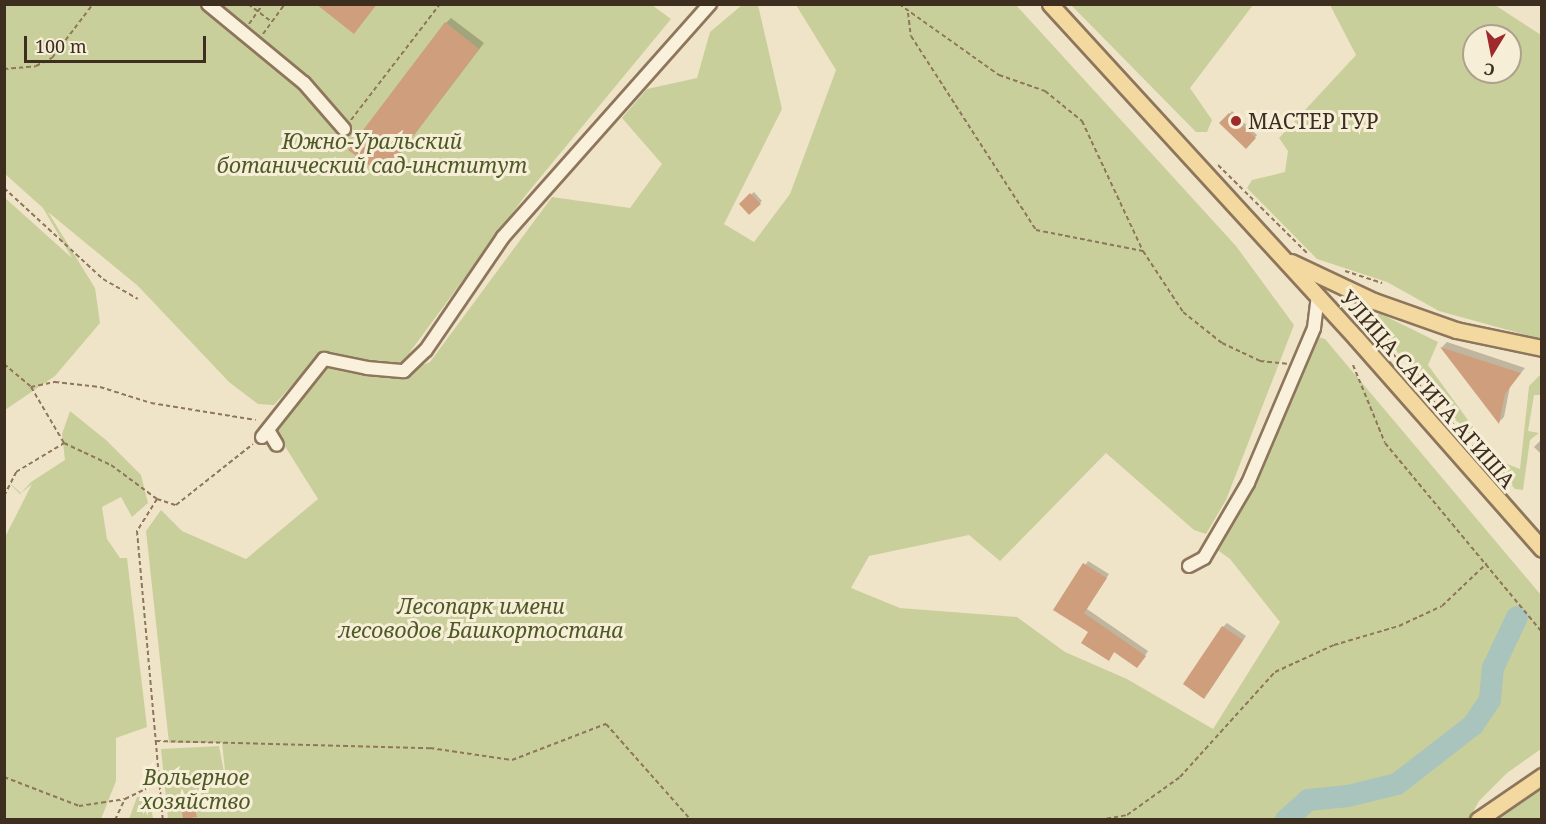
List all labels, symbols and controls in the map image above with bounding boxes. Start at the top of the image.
scale bar [27,24,208,62]
north arrow [1462,24,1522,84]
text: 100 m [35,34,87,58]
text: С [1482,58,1496,82]
place label: МАСТЕР ГУР [1248,108,1379,134]
marker: МАСТЕР ГУР [1229,114,1243,128]
park label: Южно-Уральский ботанический сад-институт [217,128,527,178]
street label: УЛИЦА САГИТА АГИША [1335,285,1521,493]
park label: Лесопарк имени лесоводов Башкортостана [339,593,623,643]
park label: Вольерное хозяйство [141,764,251,814]

